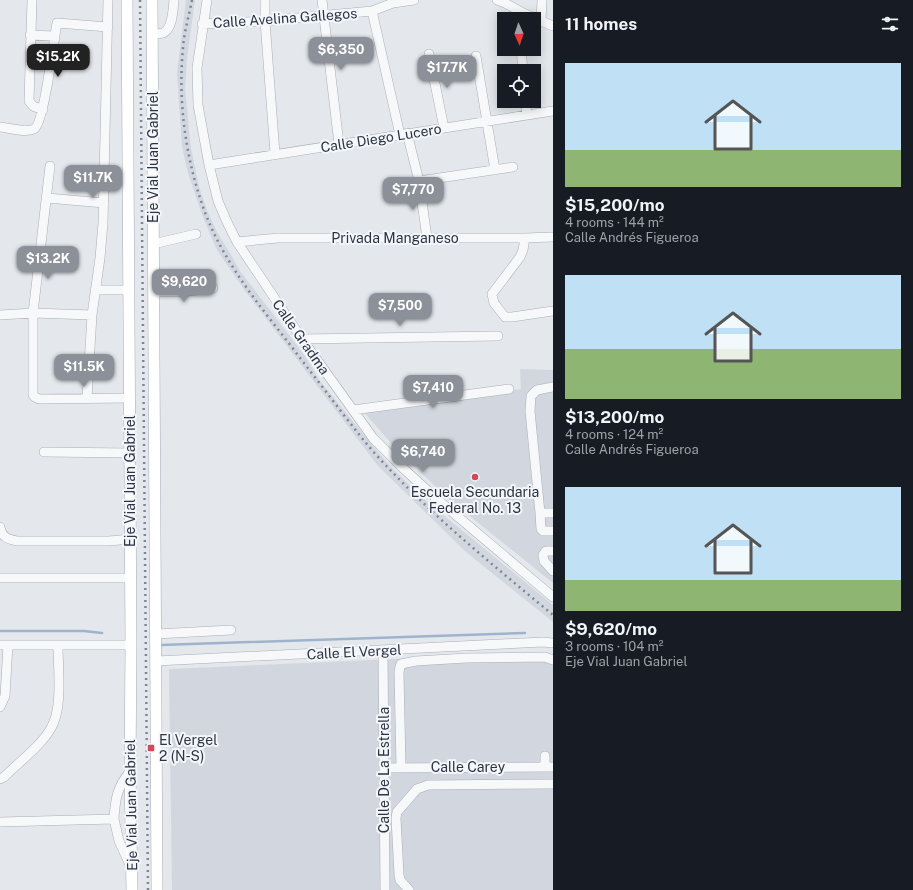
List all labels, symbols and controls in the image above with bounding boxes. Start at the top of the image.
street label: Calle Avelina Gallegos [212,5,358,31]
north arrow [497,12,541,56]
map controls [497,12,541,108]
icon: filters [879,13,901,35]
text: 11 homes [565,14,637,34]
pin: $6,350 [308,37,374,71]
text: $6,350 [318,42,364,57]
pin: $15.2K [25,44,91,78]
text: $15.2K [36,49,80,64]
pin: $17.7K [414,55,480,89]
text: $17.7K [427,60,467,75]
button: locate [497,64,541,108]
icon: home [697,89,769,161]
street label: Eje Vial Juan Gabriel [145,91,161,223]
street label: Calle Diego Lucero [319,121,443,155]
pin: $11.7K [60,165,126,199]
text: $11.7K [73,170,113,185]
pin: $7,770 [380,177,446,211]
text: $7,770 [392,182,434,197]
text: $15,200/mo [565,195,665,215]
text: 4 rooms · 144 m² [565,215,664,230]
street label: Privada Manganeso [331,230,459,246]
text: Calle Andrés Figueroa [565,230,699,245]
pin: $13.2K [15,246,81,280]
text: $13.2K [26,251,70,266]
pin: $9,620 [151,269,217,303]
text: $9,620 [161,274,207,289]
pin: $7,500 [367,293,433,327]
street label: Calle Gradma [269,296,333,378]
text: $7,500 [378,298,422,313]
icon: home [697,301,769,373]
pin: $11.5K [51,354,117,388]
text: $11.5K [63,359,105,374]
pin: $7,410 [400,375,466,409]
text: $7,410 [412,380,454,395]
text: $13,200/mo [565,407,664,427]
street label: Eje Vial Juan Gabriel [122,415,138,547]
text: 4 rooms · 124 m² [565,427,663,442]
pin: $6,740 [390,439,456,473]
text: Calle Andrés Figueroa [565,442,699,457]
text: $6,740 [401,444,445,459]
marker: Escuela Secundaria Federal No. 13 [470,472,480,482]
place label: Escuela Secundaria Federal No. 13 [411,484,539,516]
icon: home [697,513,769,585]
text: $9,620/mo [565,619,657,639]
text: 3 rooms · 104 m² [565,639,664,654]
street label: Calle El Vergel [306,642,402,662]
text: Eje Vial Juan Gabriel [565,654,687,669]
street label: Calle De La Estrella [376,707,392,833]
place label: El Vergel 2 (N-S) [159,732,217,764]
street label: Eje Vial Juan Gabriel [122,739,140,871]
marker: El Vergel 2 (N-S) [146,743,156,753]
street label: Calle Carey [431,759,506,775]

